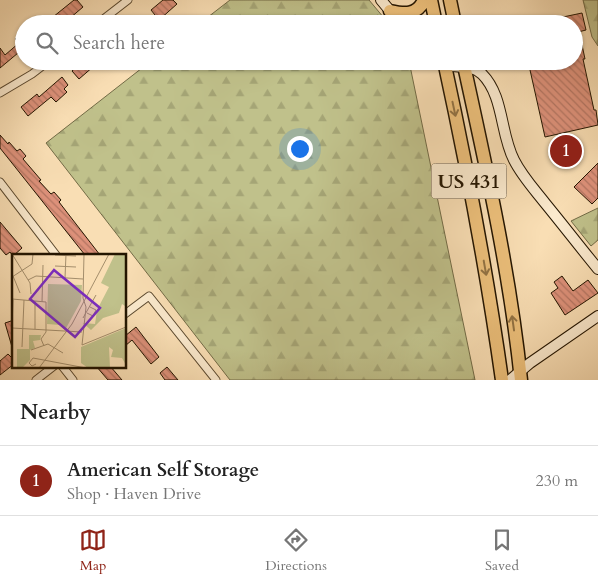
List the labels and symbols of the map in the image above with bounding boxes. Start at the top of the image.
one-way arrow [450,100,459,116]
pin: 1 [550,132,582,170]
your location [287,136,313,162]
road number: US 431 [432,164,506,198]
inset map [12,254,126,368]
one-way arrow [481,260,491,276]
one-way arrow [508,316,518,332]

